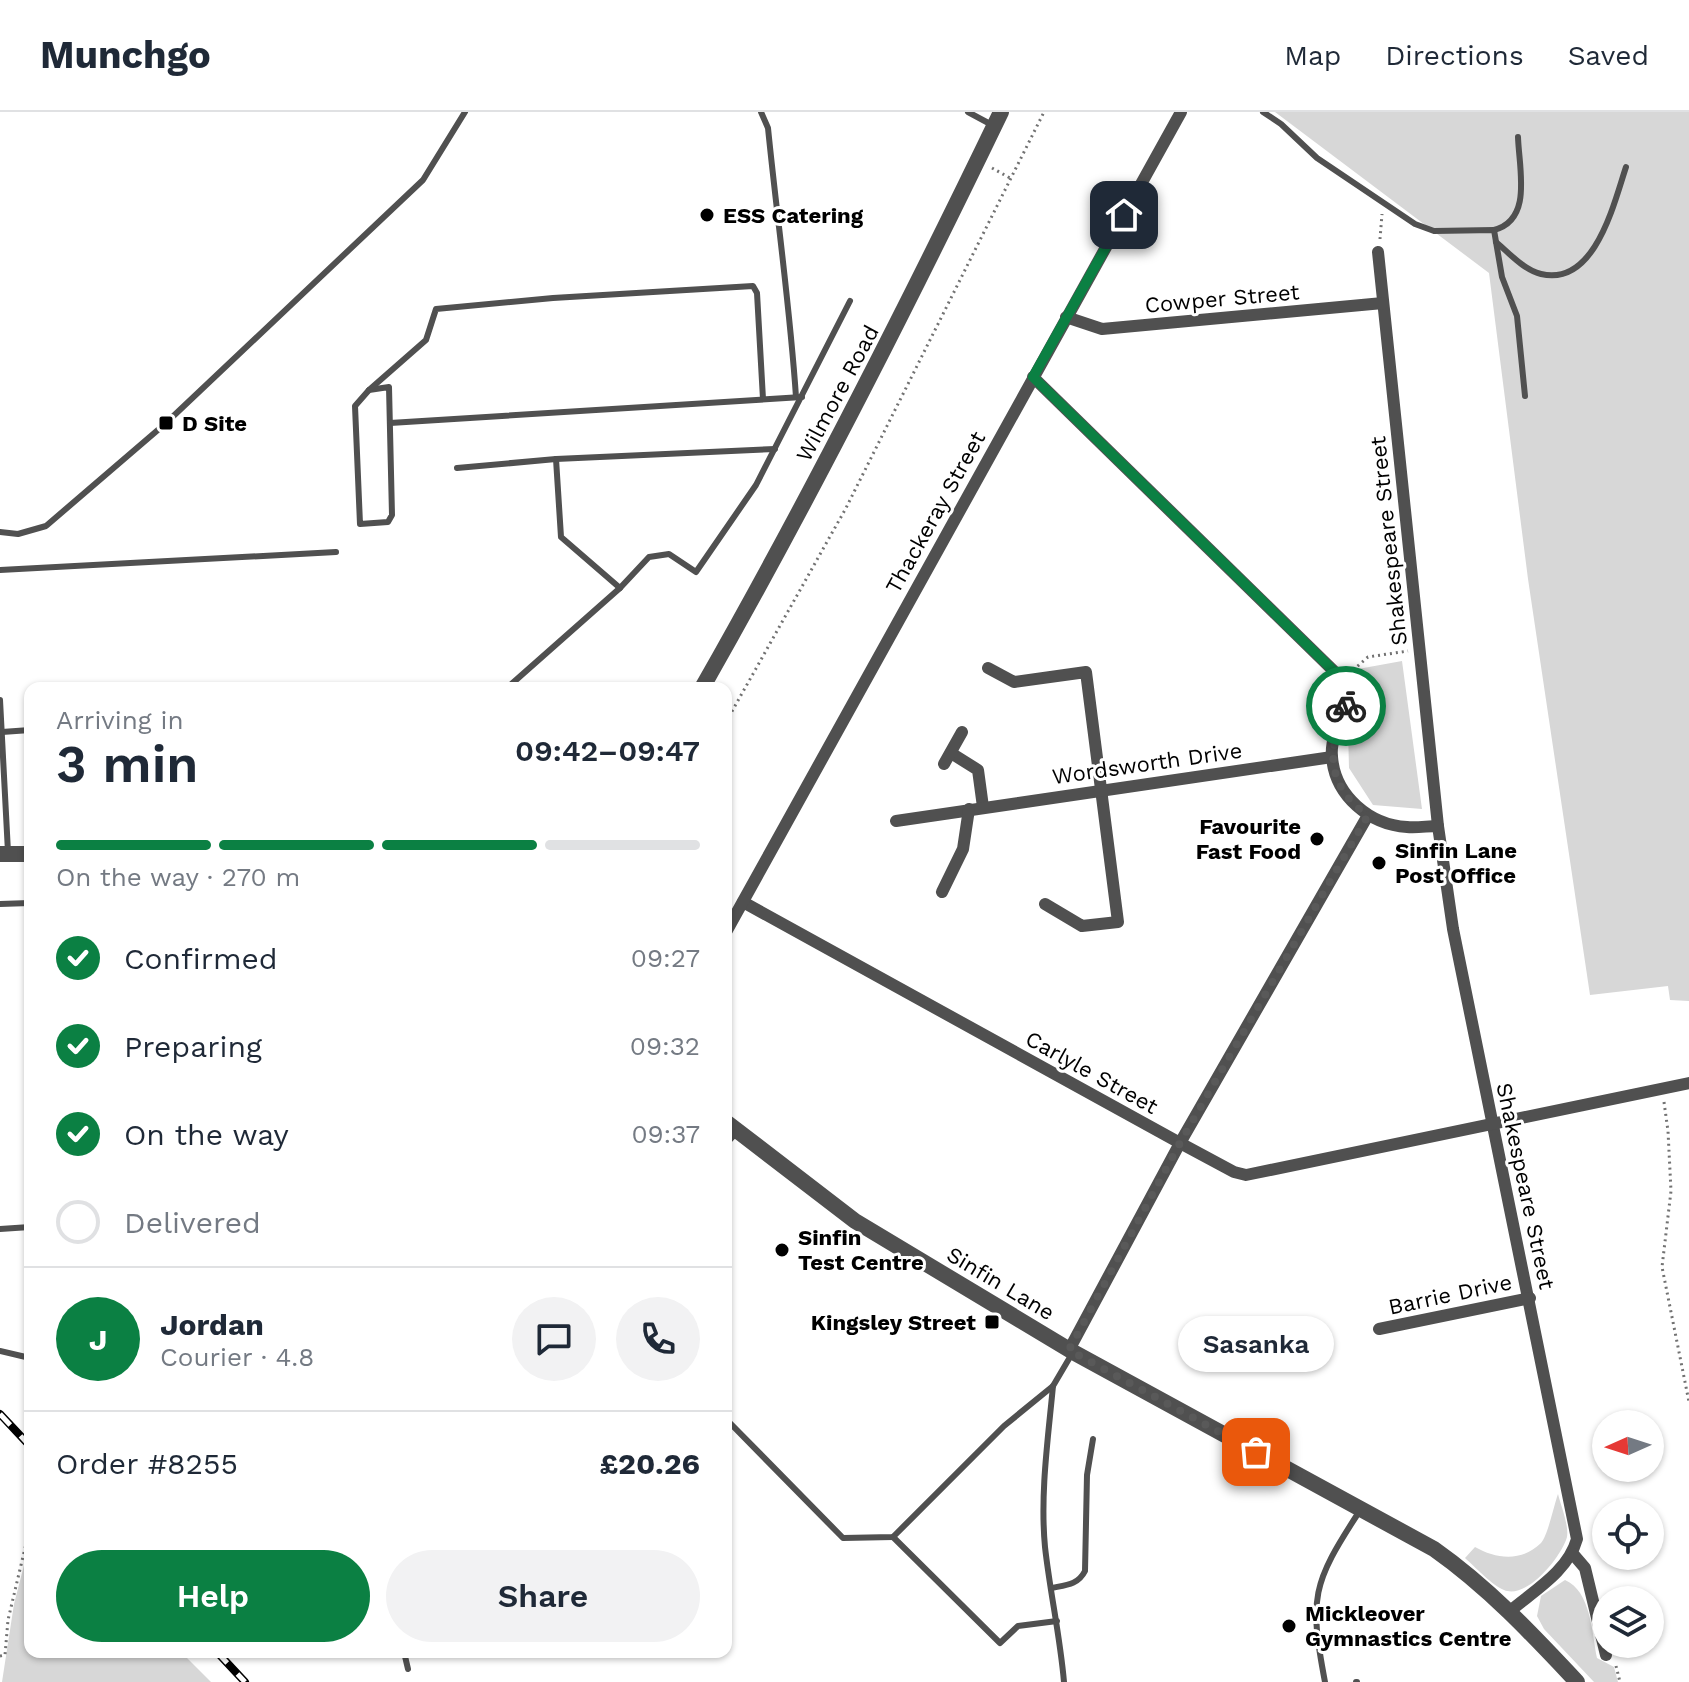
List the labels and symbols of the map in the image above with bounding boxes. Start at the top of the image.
pin [1090,181,1158,249]
place label: ESS Catering [723,203,864,228]
marker: ESS Catering [698,206,716,224]
street label: Cowper Street [1144,279,1300,318]
street label: Wilmore Road [791,321,884,466]
place label: D Site [182,411,247,436]
marker: D Site [157,414,175,432]
street label: Thackeray Street [881,427,990,597]
street label: Shakespeare Street [1365,435,1412,647]
courier [1306,666,1386,746]
street label: Wordsworth Drive [1050,738,1244,789]
place label: Favourite Fast Food [1196,814,1301,864]
marker: Favourite Fast Food [1308,830,1326,848]
place label: Sinfin Lane Post Office [1395,838,1517,888]
marker: Sinfin Lane Post Office [1370,854,1388,872]
street label: Carlyle Street [1021,1026,1162,1119]
street label: Shakespeare Street [1491,1081,1560,1292]
place label: Sinfin Test Centre [798,1225,924,1275]
marker: Sinfin Test Centre [773,1241,791,1259]
street label: Sinfin Lane [943,1242,1059,1325]
street label: Barrie Drive [1386,1269,1514,1320]
place label: Kingsley Street [811,1310,976,1335]
marker: Kingsley Street [983,1313,1001,1331]
callout: Sasanka [1178,1316,1334,1372]
north arrow [1592,1410,1664,1482]
pin [1222,1418,1290,1486]
place label: Mickleover Gymnastics Centre [1305,1601,1512,1651]
marker: Mickleover Gymnastics Centre [1280,1617,1298,1635]

